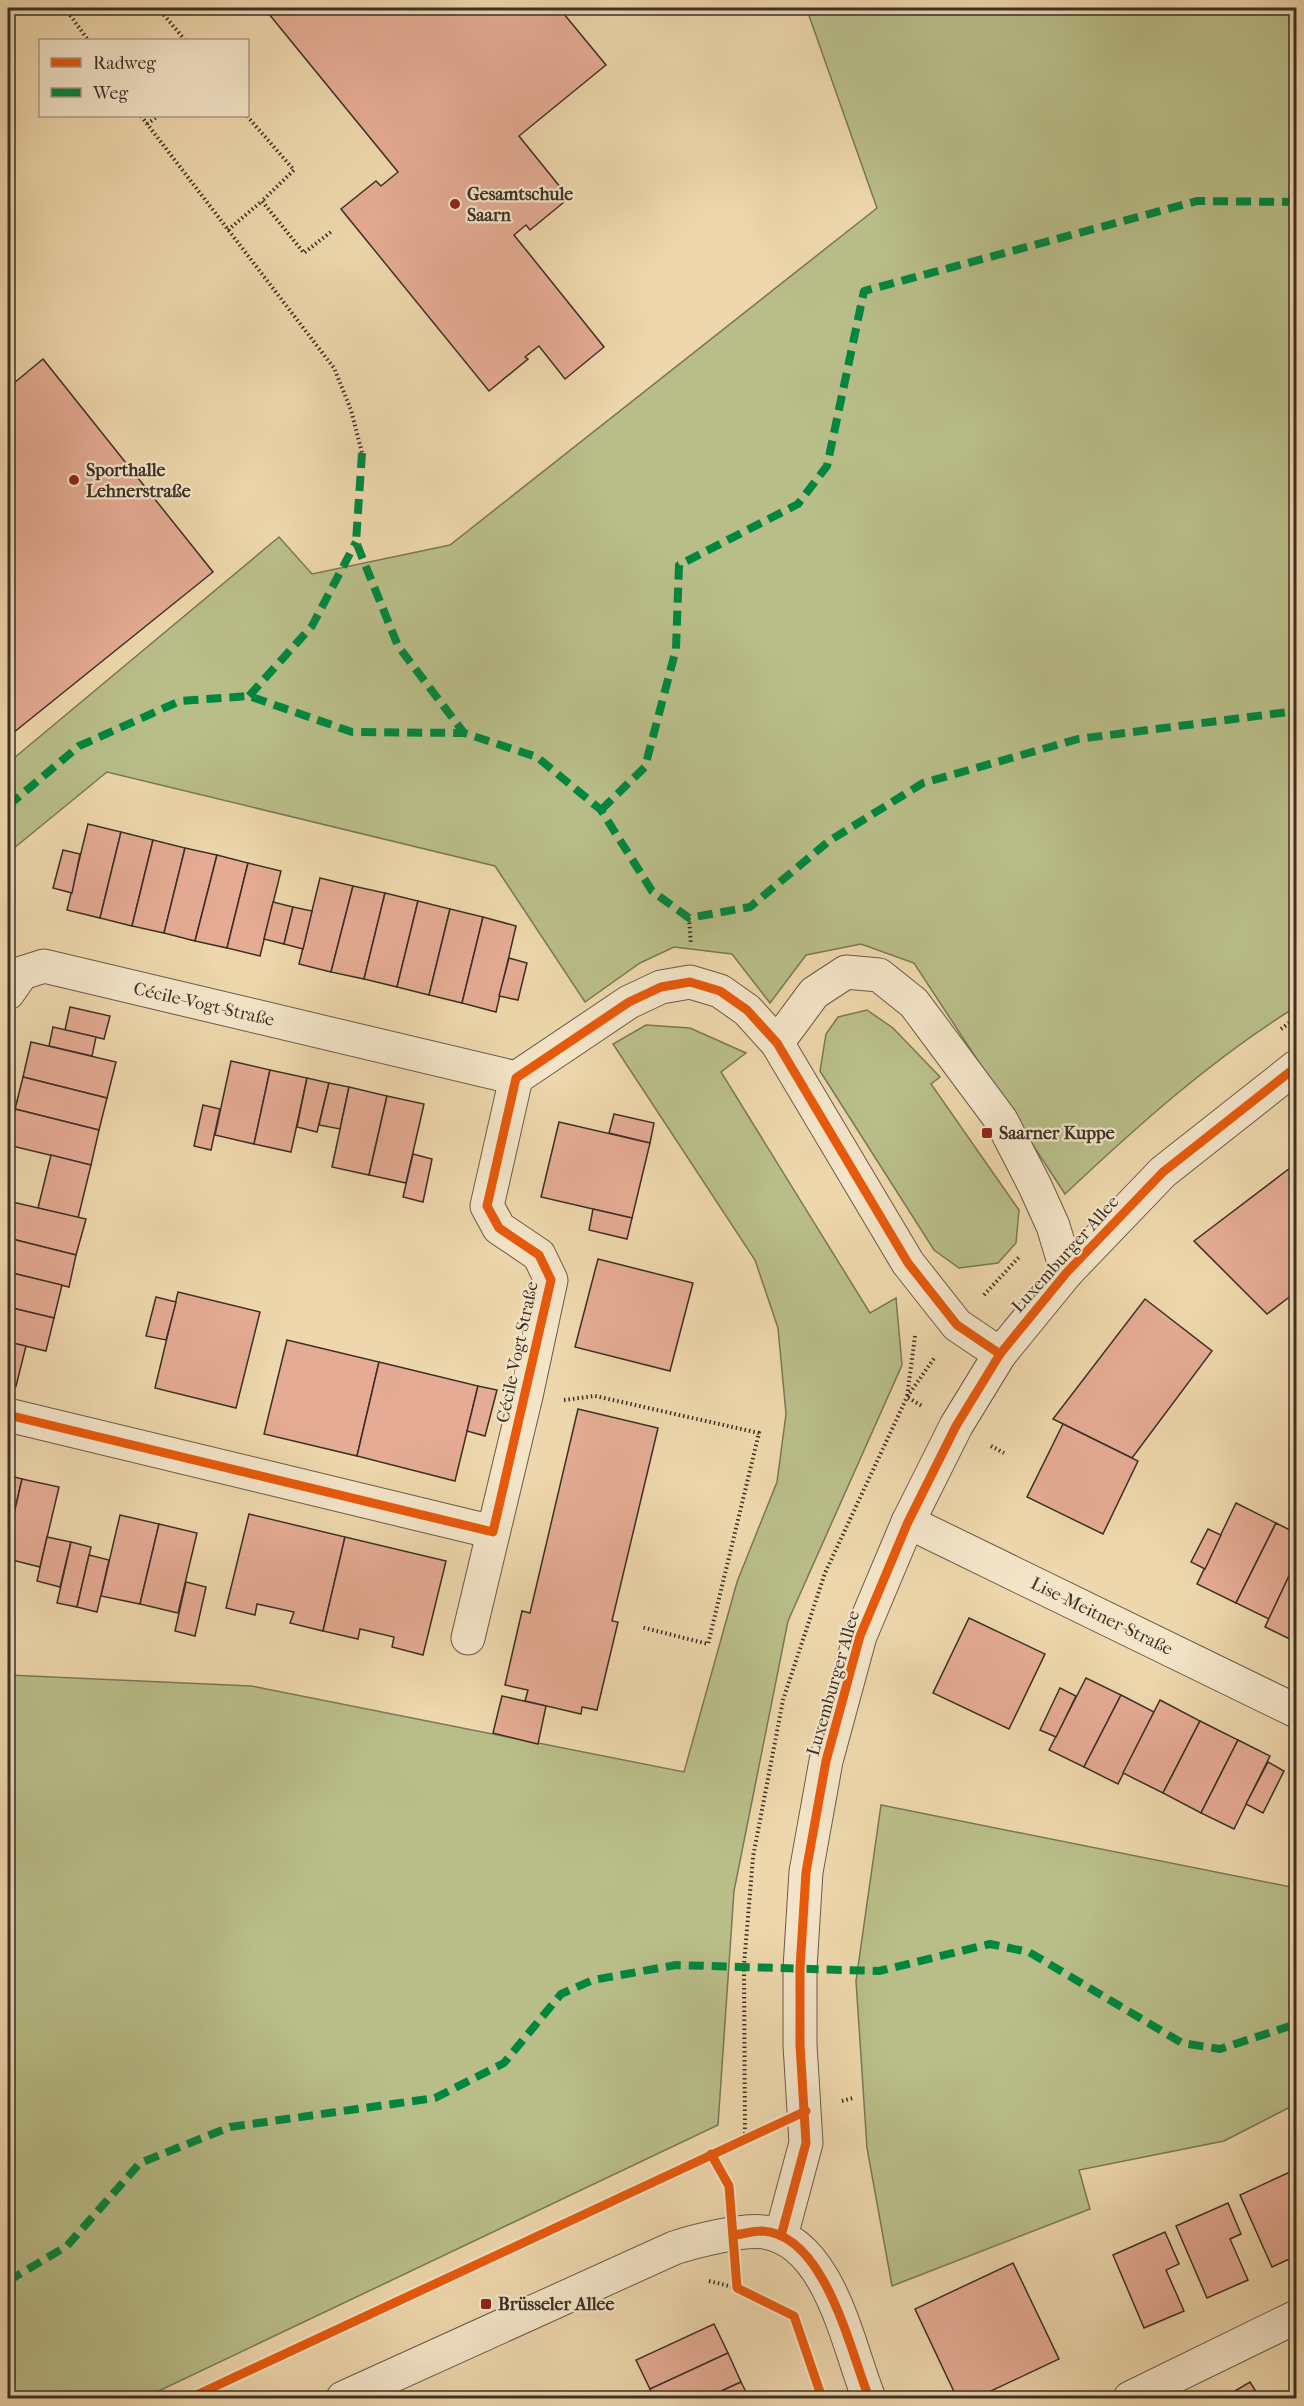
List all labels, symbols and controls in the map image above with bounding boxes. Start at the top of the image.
legend [39,39,249,117]
text: Radweg [93,53,156,74]
text: Weg [92,83,128,104]
place label: Gesamtschule Saarn [467,184,573,226]
marker: Gesamtschule Saarn [448,197,462,211]
place label: Sporthalle Lehnerstraße [86,460,191,502]
marker: Sporthalle Lehnerstraße [67,473,81,487]
street label: Cécile-Vogt-Straße [131,978,276,1031]
place label: Saarner Kuppe [999,1123,1115,1144]
marker: Saarner Kuppe [980,1126,994,1140]
street label: Luxemburger Allee [1007,1191,1124,1317]
street label: Cécile-Vogt-Straße [492,1279,543,1425]
street label: Lise-Meitner-Straße [1027,1573,1176,1660]
street label: Luxemburger Allee [803,1608,864,1758]
place label: Brüsseler Allee [498,2294,614,2315]
marker: Brüsseler Allee [479,2297,493,2311]

